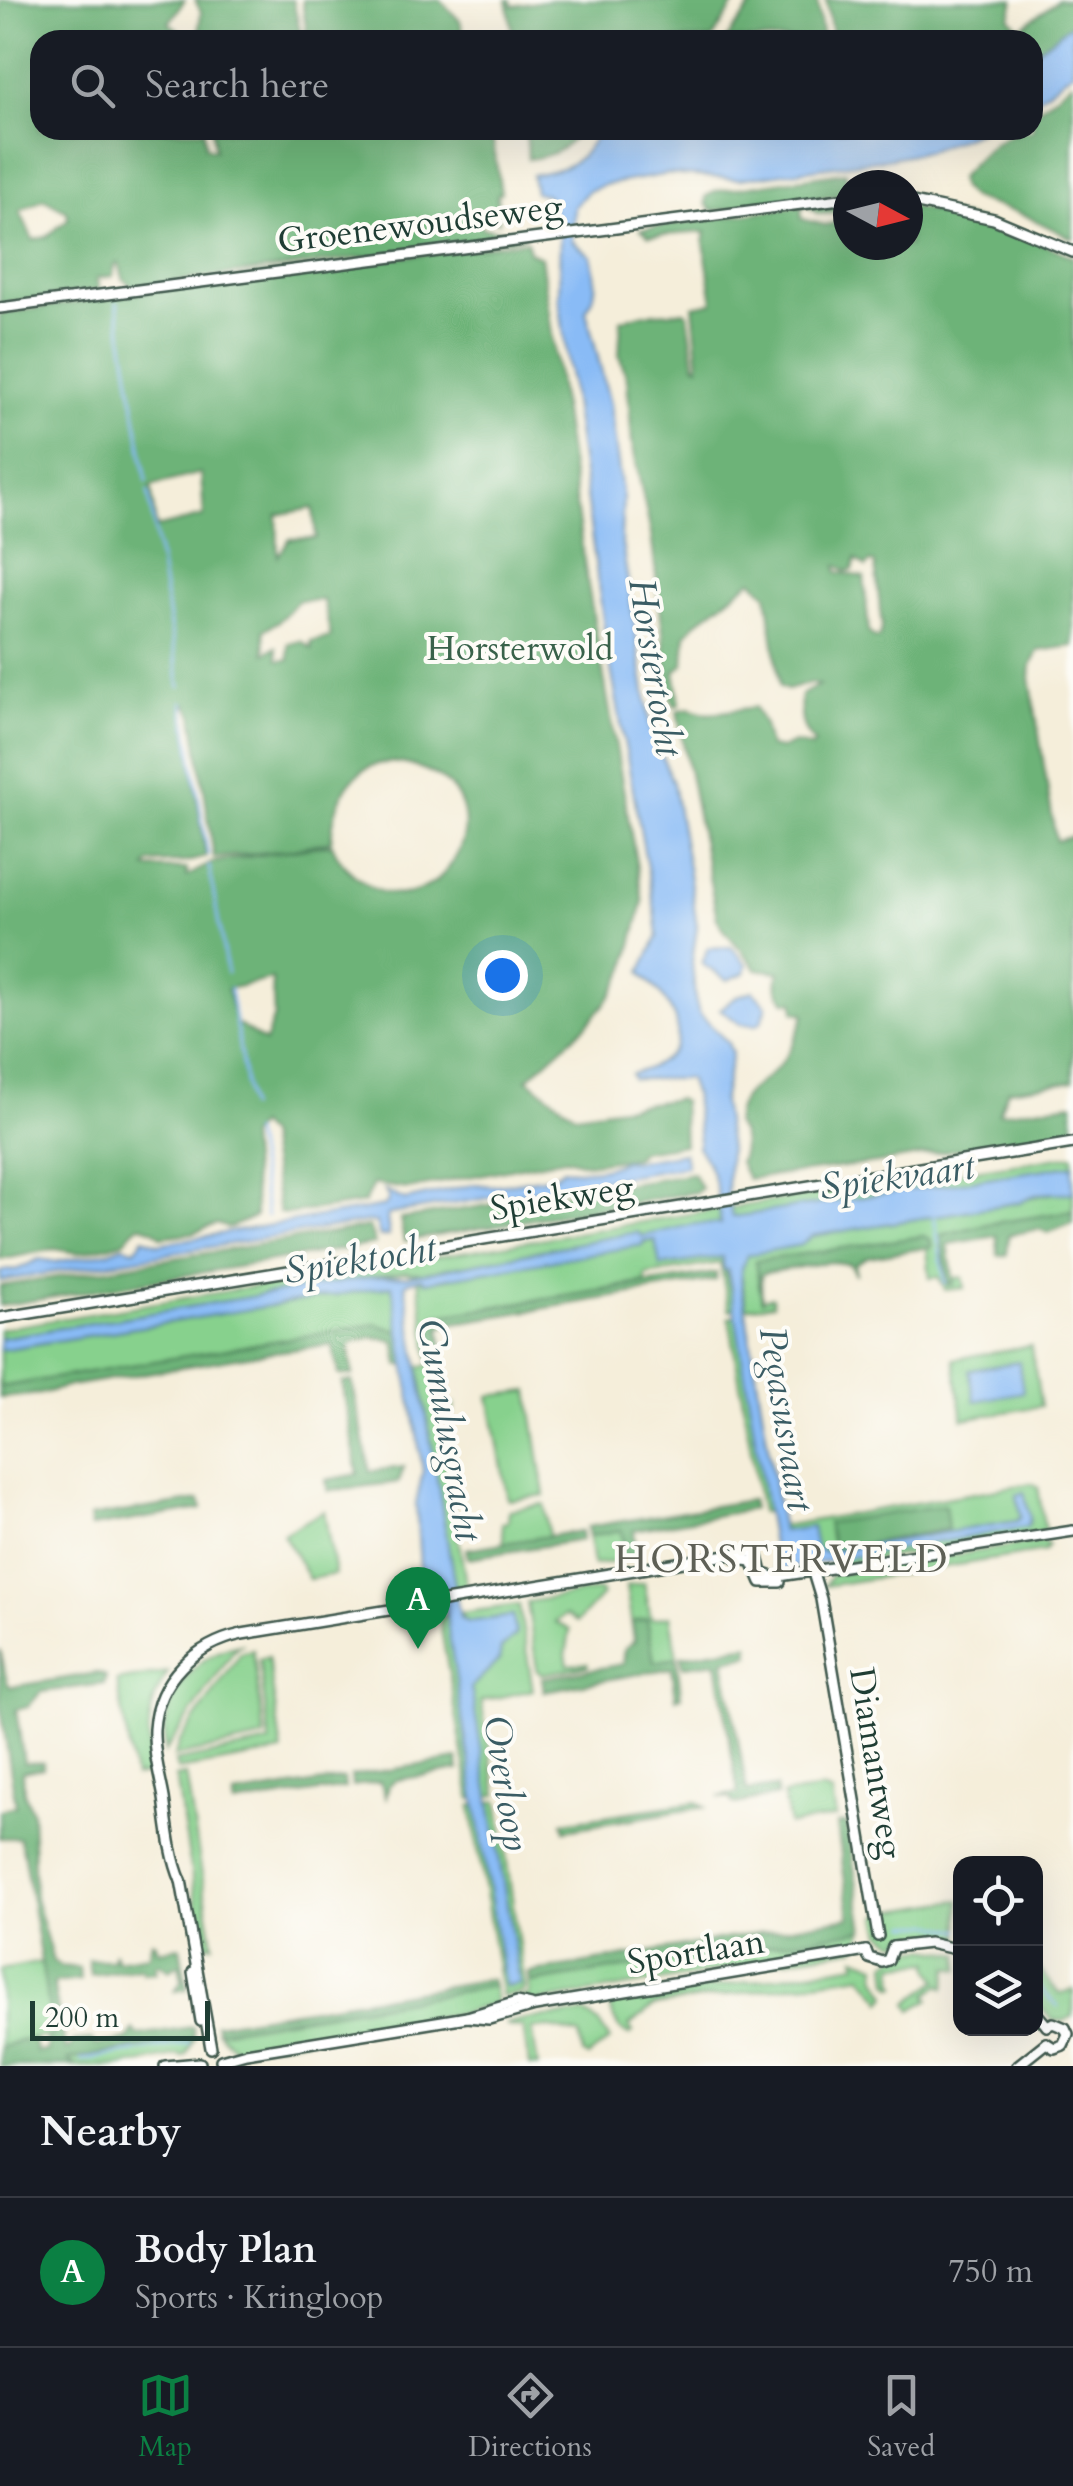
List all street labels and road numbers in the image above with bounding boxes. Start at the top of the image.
street label: Groenewoudseweg [275,183,566,265]
street label: Spiekweg [487,1163,637,1233]
street label: Diamantweg [837,1664,915,1862]
street label: Sportlaan [624,1917,768,1986]

